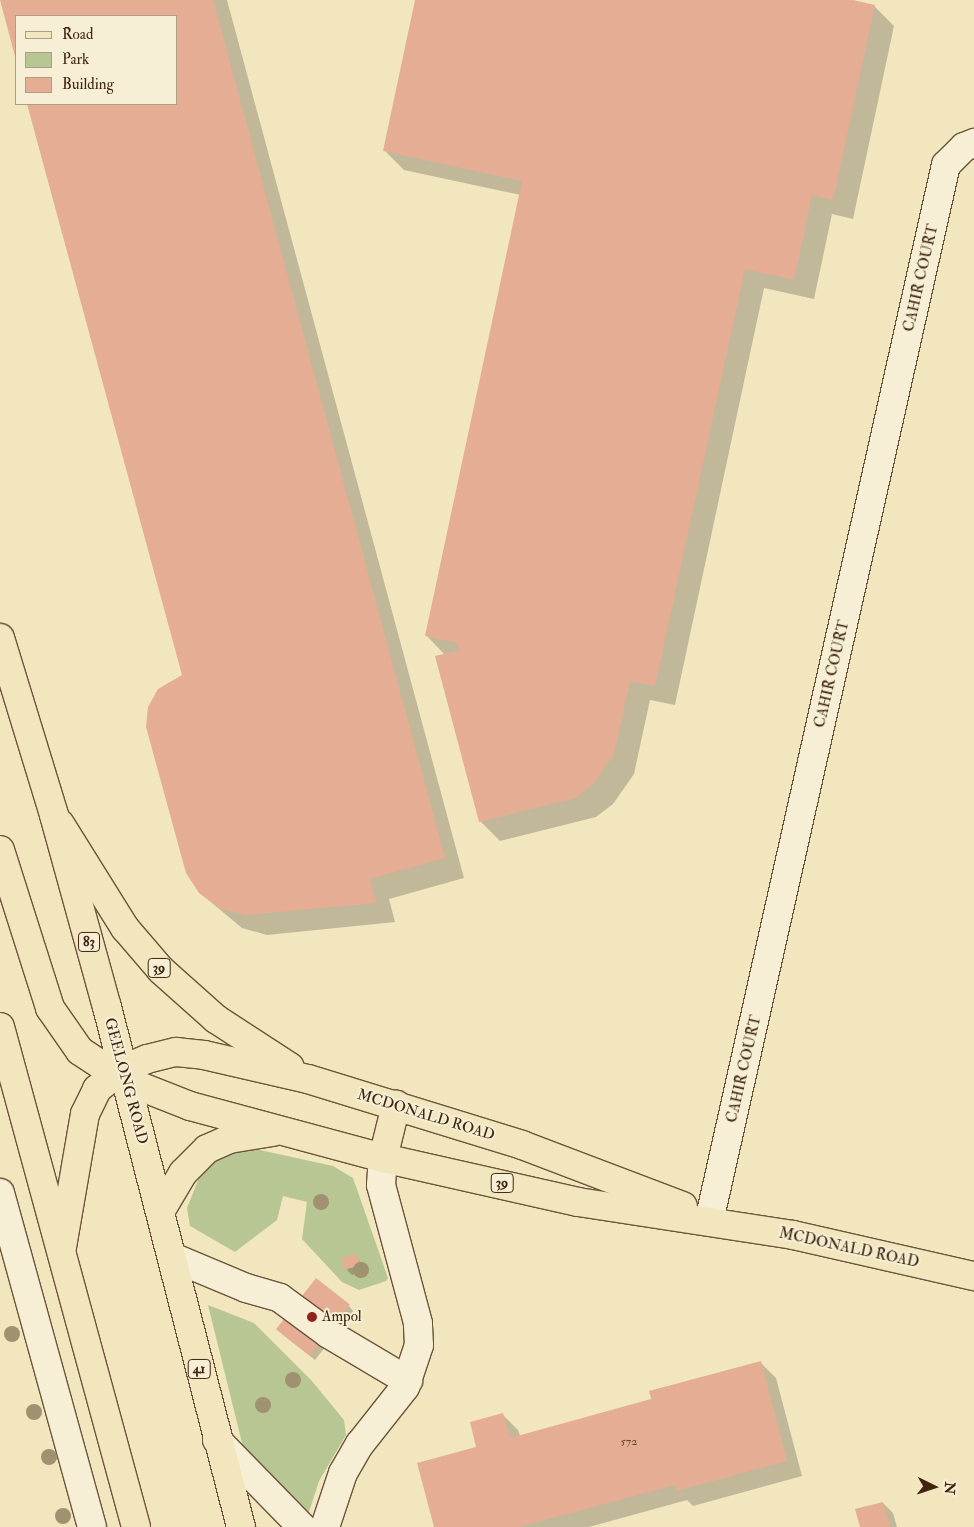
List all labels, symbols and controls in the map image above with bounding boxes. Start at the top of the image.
legend [15,15,178,105]
text: Road [62,25,93,44]
text: Park [62,50,89,69]
text: Building [62,75,114,94]
street label: CAHIR COURT [900,222,942,334]
street label: CAHIR COURT [811,618,853,730]
road number: 83 [78,930,100,954]
road number: 39 [146,956,172,980]
street label: CAHIR COURT [723,1013,765,1125]
street label: GEELONG ROAD [100,1016,152,1146]
street label: MCDONALD ROAD [355,1086,497,1144]
road number: 39 [490,1172,514,1194]
street label: MCDONALD ROAD [777,1224,921,1272]
place label: Ampol [322,1308,362,1326]
marker: Ampol [306,1311,318,1323]
road number: 41 [186,1358,212,1380]
house number: 572 [621,1435,637,1449]
north arrow [909,1462,959,1512]
text: N [941,1481,958,1495]

